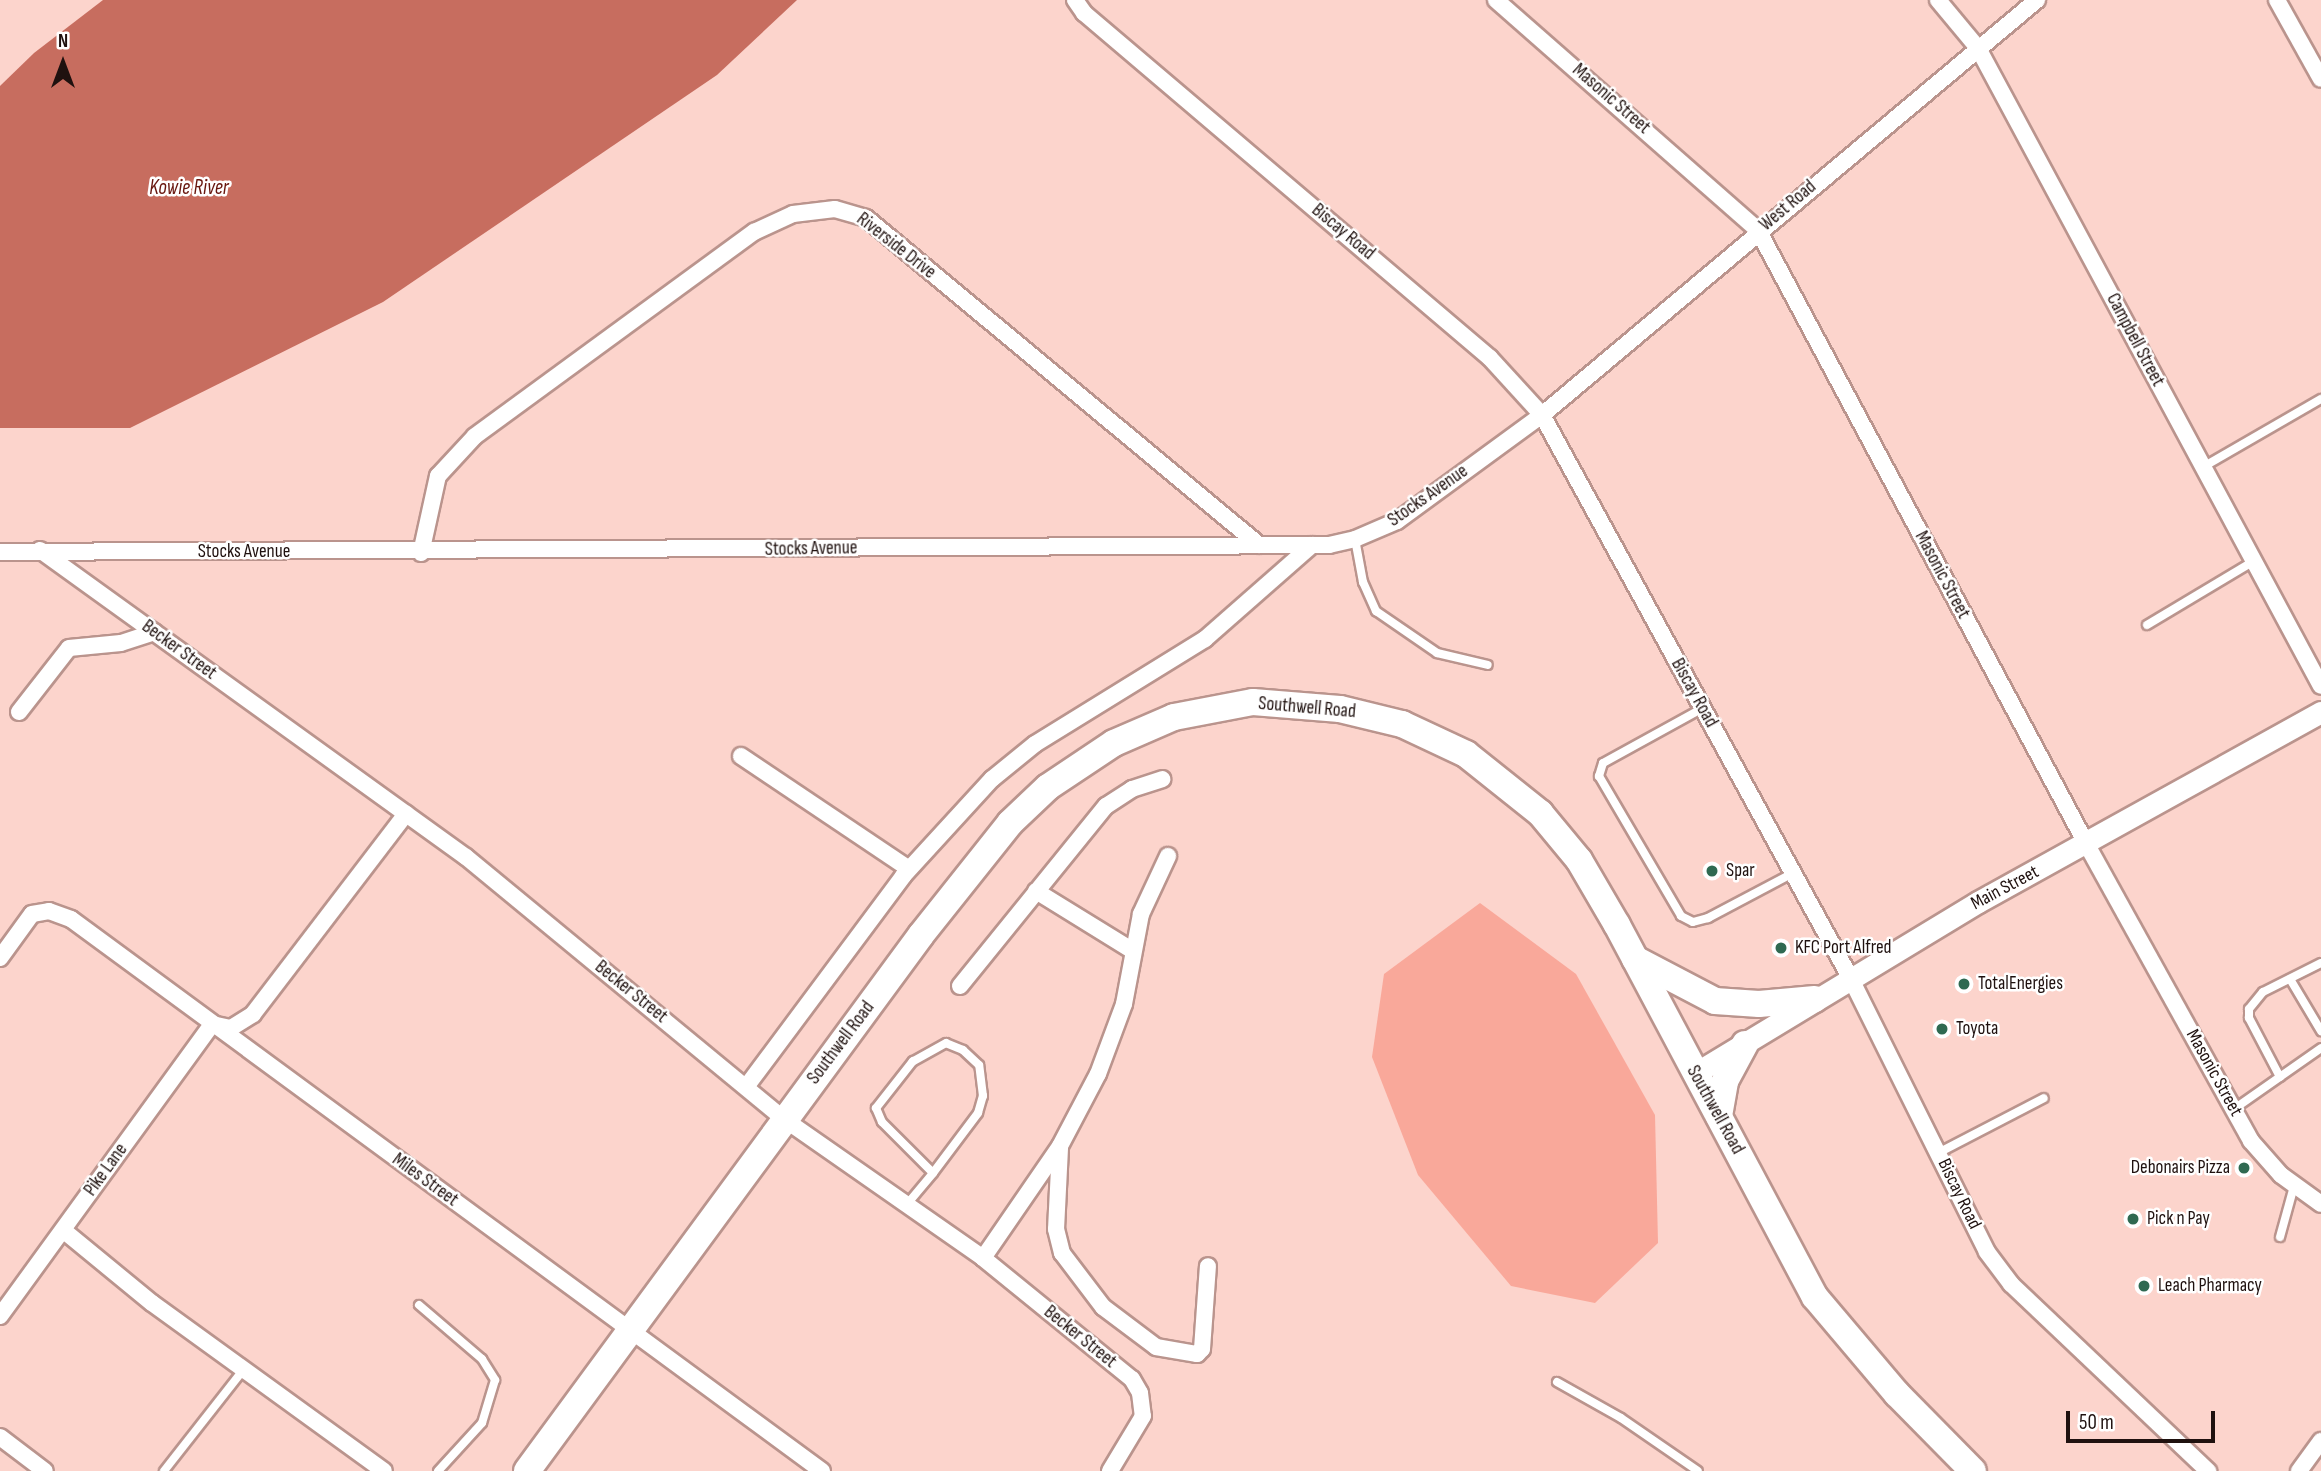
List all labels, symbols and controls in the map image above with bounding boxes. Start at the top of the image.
north arrow [28,28,98,98]
text: N [58,30,68,53]
street label: Masonic Street [1567,59,1655,139]
water label: Kowie River [149,175,229,201]
street label: West Road [1755,176,1821,236]
street label: Biscay Road [1307,199,1379,265]
street label: Riverside Drive [852,208,940,284]
street label: Campbell Street [2101,290,2169,390]
street label: Stocks Avenue [1384,460,1472,532]
street label: Masonic Street [1909,527,1975,623]
street label: Stocks Avenue [765,537,857,561]
street label: Stocks Avenue [198,541,290,563]
street label: Becker Street [137,615,221,685]
street label: Biscay Road [1666,655,1722,731]
street label: Southwell Road [1257,692,1357,724]
place label: Spar [1726,860,1755,882]
street label: Main Street [1967,861,2043,915]
marker: Spar [1704,863,1720,879]
place label: KFC Port Alfred [1795,937,1891,959]
marker: KFC Port Alfred [1773,940,1789,956]
street label: Becker Street [590,956,672,1028]
place label: TotalEnergies [1978,973,2063,995]
marker: TotalEnergies [1956,976,1972,992]
street label: Southwell Road [802,997,880,1089]
place label: Toyota [1956,1018,1998,1040]
marker: Toyota [1934,1021,1950,1037]
street label: Masonic Street [2181,1026,2247,1120]
street label: Southwell Road [1681,1062,1749,1158]
street label: Pike Lane [79,1139,133,1201]
street label: Miles Street [388,1148,462,1212]
street label: Biscay Road [1932,1155,1986,1233]
place label: Debonairs Pizza [2131,1157,2230,1179]
marker: Debonairs Pizza [2236,1160,2252,1176]
place label: Pick n Pay [2147,1208,2210,1230]
marker: Pick n Pay [2125,1211,2141,1227]
place label: Leach Pharmacy [2158,1275,2262,1297]
marker: Leach Pharmacy [2136,1278,2152,1294]
street label: Becker Street [1039,1301,1121,1373]
scale bar [2069,1398,2218,1442]
text: 50 m [2079,1410,2114,1435]

